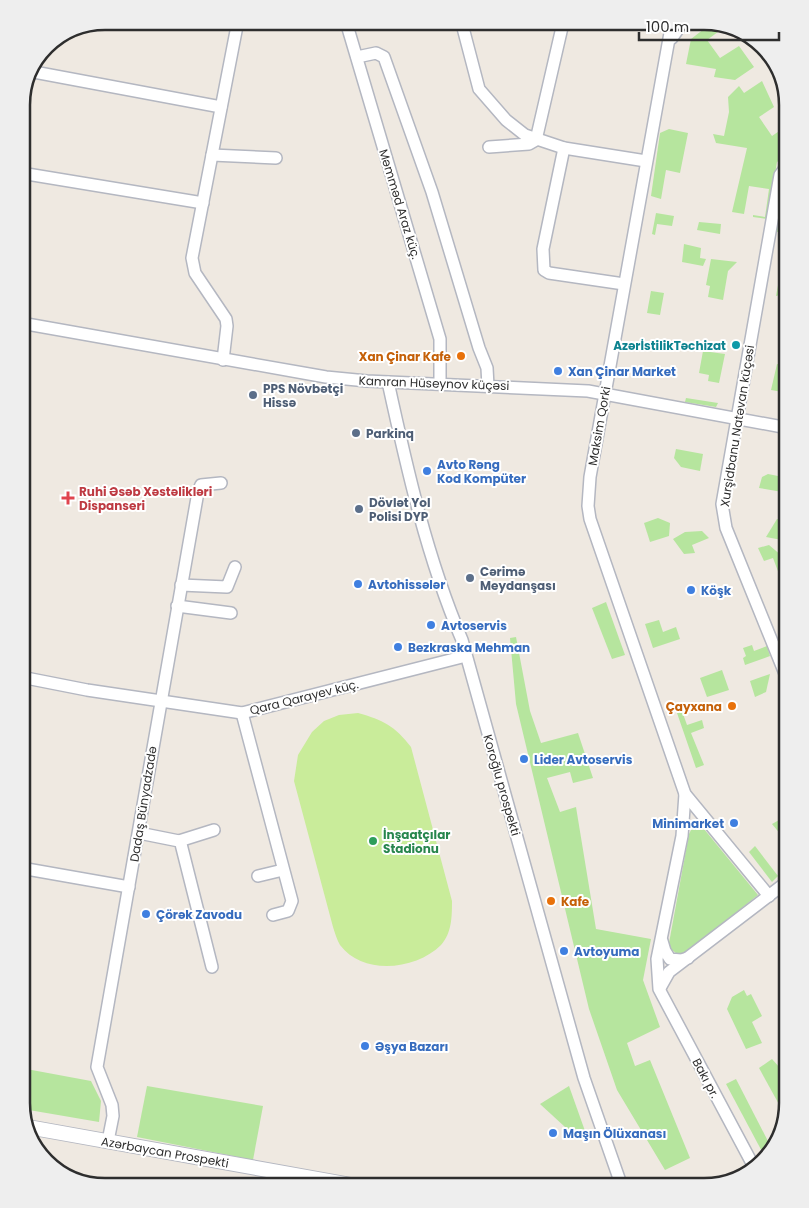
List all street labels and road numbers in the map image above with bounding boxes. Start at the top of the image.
street label: Məmməd Araz küç. [375,147,425,261]
street label: Xurşidbanu Natəvan küçəsi [716,344,758,508]
street label: Kamran Hüseynov küçəsi [358,372,510,394]
street label: Maksim Qorki [584,385,614,467]
street label: Qara Qarayev küç. [248,675,360,719]
street label: Koroğlu prospekti [479,732,525,838]
street label: Dadaş Bünyadzadə [125,745,161,863]
street label: Bakı pr. [688,1055,724,1101]
street label: Azərbaycan Prospekti [100,1132,230,1172]

